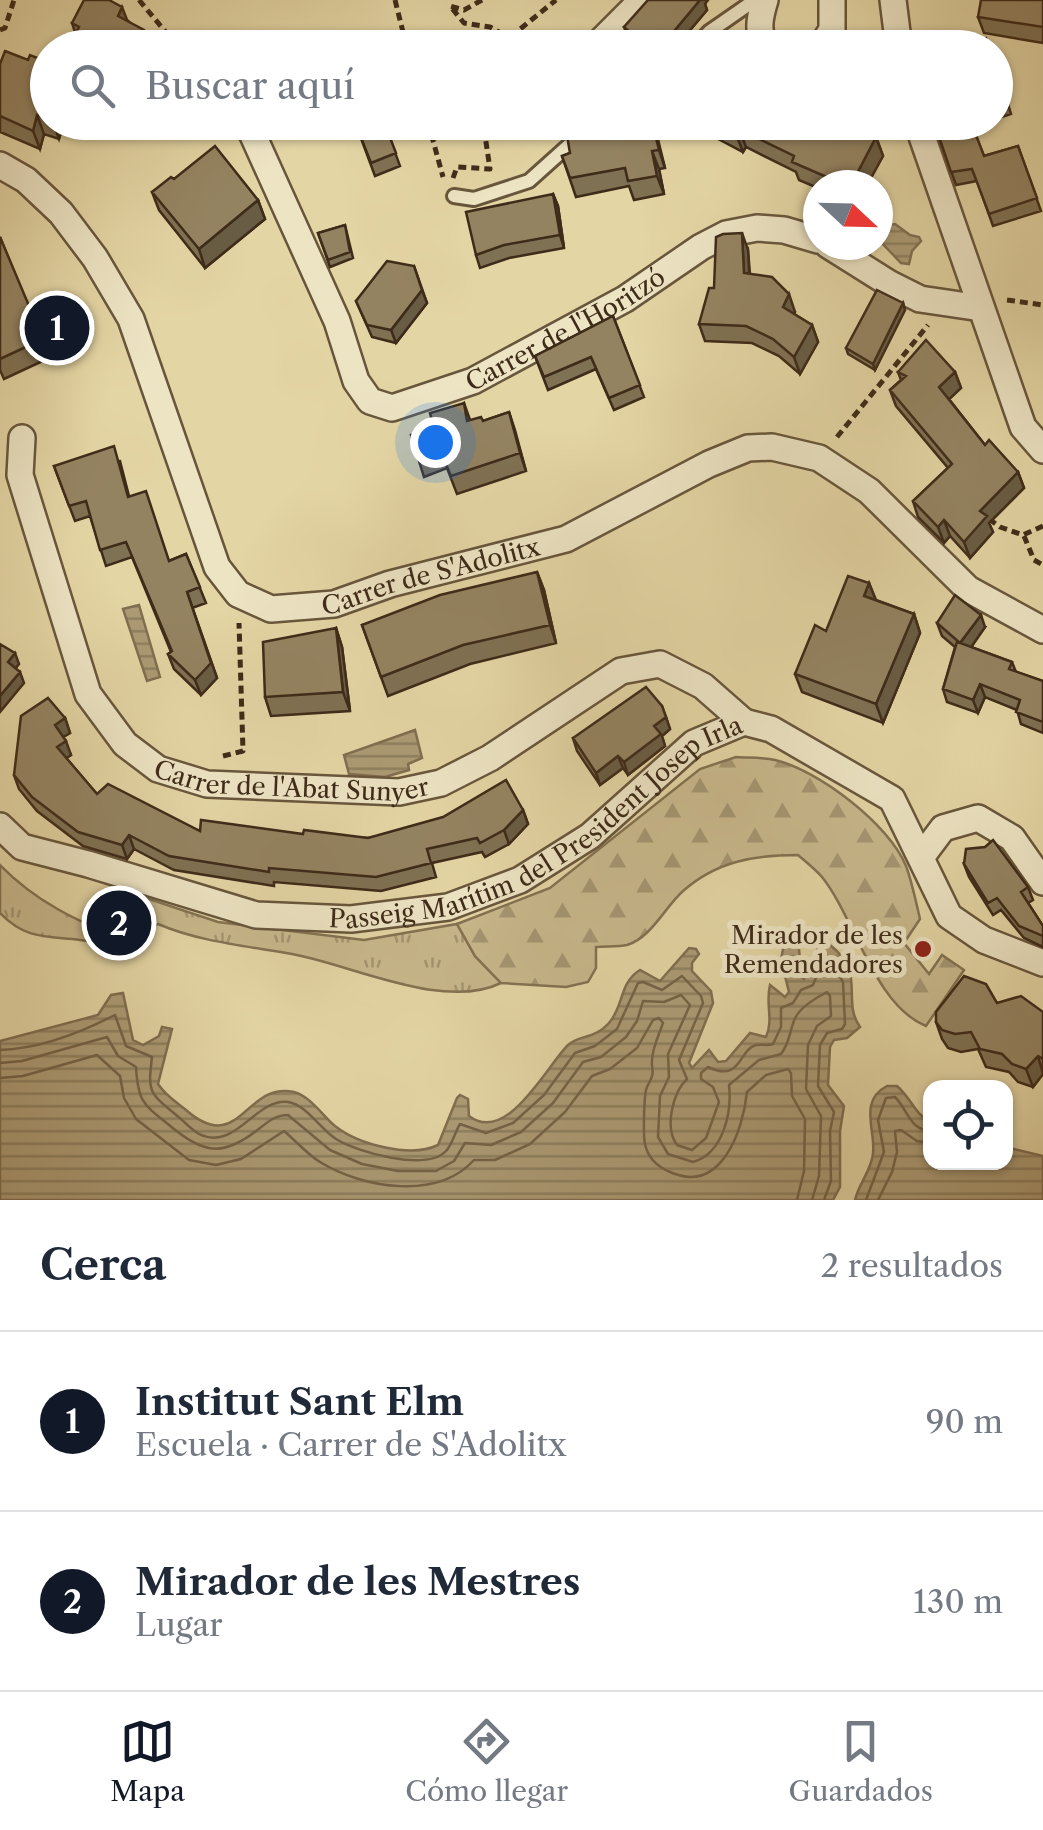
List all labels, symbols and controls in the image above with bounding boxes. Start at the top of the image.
search box [30,30,1013,140]
icon: search [65,58,120,113]
text: Buscar aquí [145,62,355,109]
north arrow [803,170,893,260]
street label: Carrer de l'Horitzó [460,261,671,398]
pin: 1 [24,290,90,366]
your location [410,417,461,468]
street label: Carrer de S'Adolitx [320,531,543,620]
street label: Passeig Marítim del President Josep Irla [328,709,748,935]
street label: Carrer de l'Abat Sunyer [150,753,432,808]
pin: 2 [86,886,152,960]
place label: Mirador de les Remendadores [724,920,903,980]
marker: Mirador de les Remendadores [912,938,934,960]
map controls [923,1080,1013,1170]
button: locate [923,1080,1013,1170]
text: Cerca [40,1239,166,1291]
text: 2 resultados [821,1246,1003,1285]
text: Institut Sant Elm [135,1378,464,1425]
text: 1 [65,1402,80,1441]
text: 90 m [926,1402,1003,1441]
text: Escuela · Carrer de S'Adolitx [135,1425,567,1464]
text: Mirador de les Mestres [135,1558,580,1605]
text: 2 [63,1582,82,1621]
text: 130 m [913,1582,1003,1621]
text: Lugar [135,1605,223,1644]
tab: Mapa [110,1714,185,1808]
tab: Cómo llegar [405,1714,568,1808]
tab: Guardados [789,1714,933,1808]

